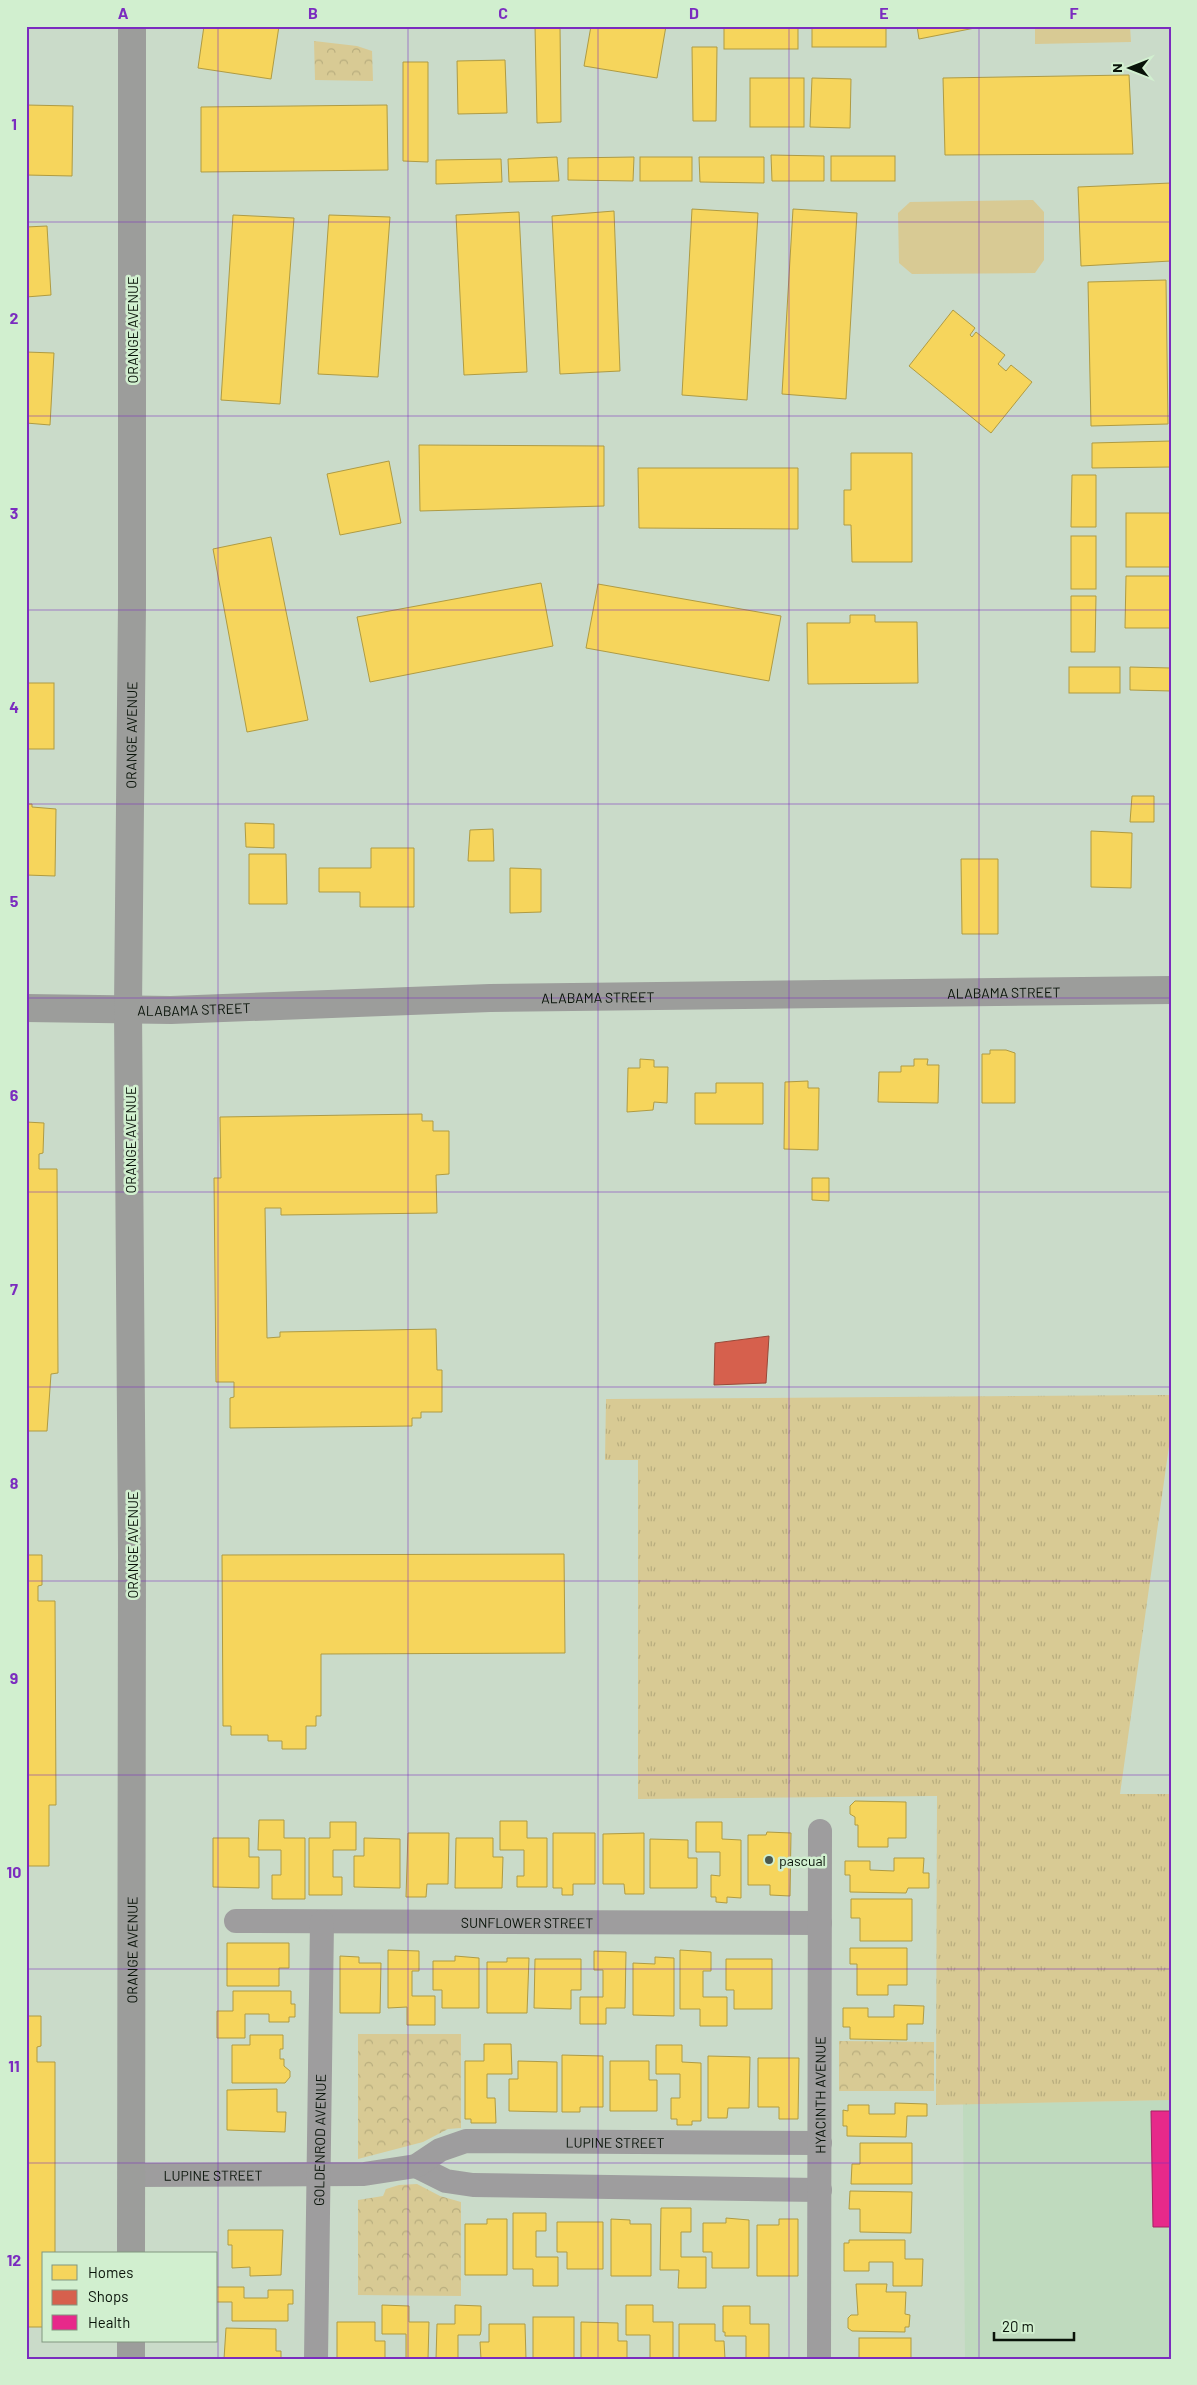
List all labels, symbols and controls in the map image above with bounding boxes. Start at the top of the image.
text: A [118,3,129,22]
text: B [308,3,318,22]
text: C [498,3,508,22]
text: D [689,3,699,22]
text: E [879,3,889,22]
text: F [1070,3,1079,22]
north arrow [1104,42,1154,92]
text: N [1108,63,1125,73]
text: 1 [11,114,17,133]
street label: ORANGE AVENUE [124,277,141,383]
text: 2 [10,308,19,327]
text: 3 [10,503,18,522]
street label: ORANGE AVENUE [122,681,140,789]
text: 4 [9,697,19,716]
text: 5 [10,891,19,910]
street label: ALABAMA STREET [947,983,1060,1001]
street label: ALABAMA STREET [541,988,654,1006]
street label: ALABAMA STREET [137,999,251,1019]
text: 6 [10,1085,19,1104]
street label: ORANGE AVENUE [122,1087,139,1193]
text: 7 [10,1279,18,1298]
text: 8 [10,1473,19,1492]
street label: ORANGE AVENUE [124,1492,141,1598]
text: 9 [10,1668,18,1687]
place label: pascual [779,1852,826,1869]
marker: pascual [763,1854,775,1866]
text: 10 [7,1862,21,1881]
street label: ORANGE AVENUE [123,1896,140,2004]
street label: SUNFLOWER STREET [461,1913,593,1931]
street label: HYACINTH AVENUE [811,2036,828,2154]
text: 11 [8,2056,20,2075]
street label: GOLDENROD AVENUE [310,2074,328,2206]
street label: LUPINE STREET [566,2133,665,2151]
street label: LUPINE STREET [164,2166,263,2183]
text: 12 [7,2250,21,2269]
legend [42,2252,218,2342]
text: Homes [88,2263,133,2281]
text: Shops [88,2287,128,2305]
scale bar [994,2310,1074,2342]
text: Health [88,2313,130,2331]
text: 20 m [1002,2317,1034,2335]

